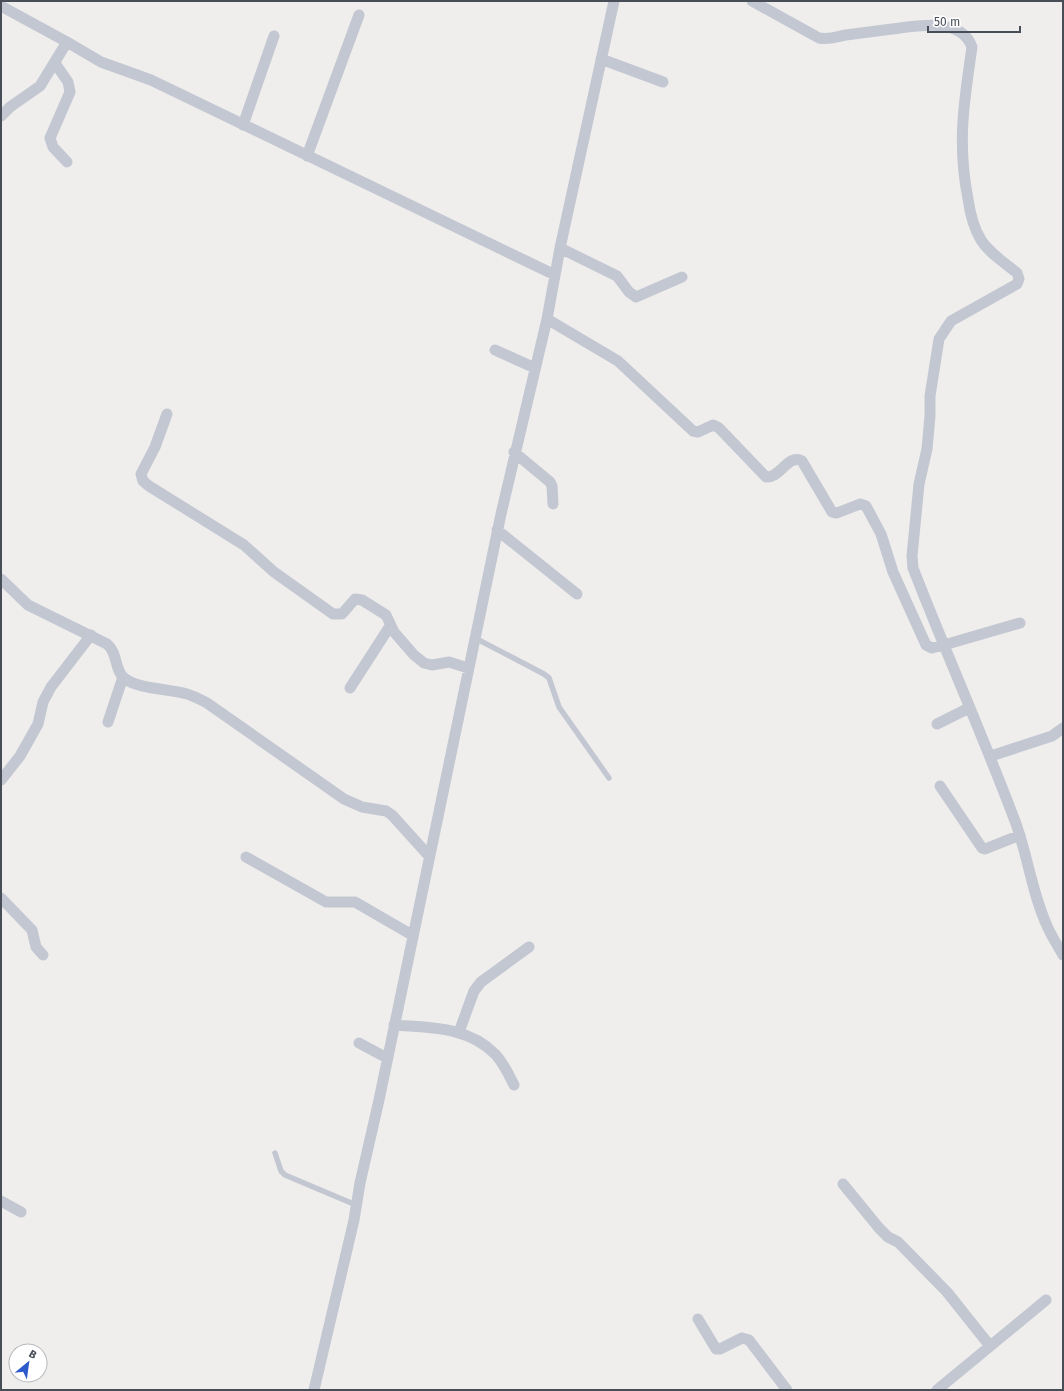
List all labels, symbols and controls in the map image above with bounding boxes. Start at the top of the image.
scale bar [928,8,1020,34]
text: 50 m [934,15,960,29]
north arrow [8,1343,48,1383]
text: B [26,1347,39,1362]

